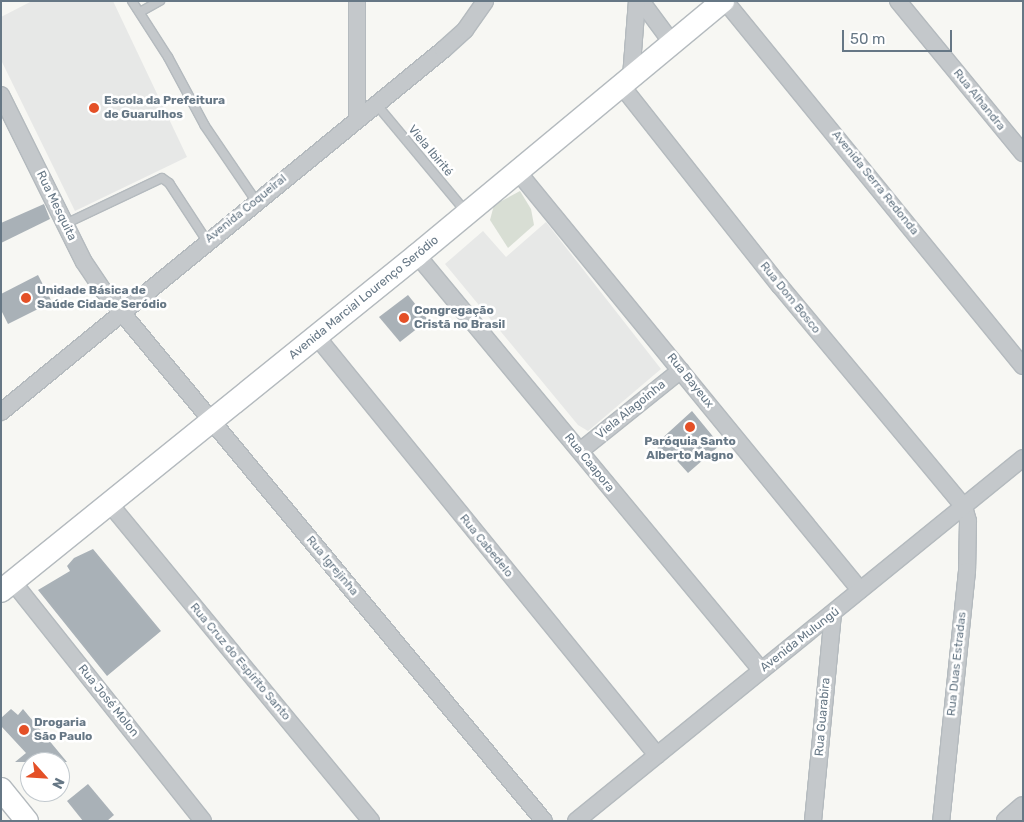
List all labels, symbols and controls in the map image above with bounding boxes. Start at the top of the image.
scale bar [844,20,954,52]
text: 50 m [850,30,885,48]
street label: Rua Alhandra [950,66,1008,134]
place label: Escola da Prefeitura de Guarulhos [104,94,225,122]
marker: Escola da Prefeitura de Guarulhos [88,102,100,114]
street label: Viela Ibirité [405,123,455,179]
street label: Avenida Serra Redonda [828,128,922,238]
street label: Rua Mesquita [33,169,79,243]
street label: Avenida Coqueiral [202,172,290,246]
street label: Avenida Marcial Lourenço Seródio [286,233,442,363]
street label: Rua Dom Bosco [757,259,823,337]
place label: Unidade Básica de Saúde Cidade Seródio [37,284,167,312]
marker: Unidade Básica de Saúde Cidade Seródio [19,291,33,305]
place label: Congregação Cristã no Brasil [414,304,505,332]
marker: Congregação Cristã no Brasil [398,312,410,324]
street label: Rua Bayeux [664,351,716,411]
street label: Viela Alagoinha [593,377,669,443]
marker: Paróquia Santo Alberto Magno [684,421,696,433]
street label: Rua Caapora [561,431,617,495]
place label: Paróquia Santo Alberto Magno [644,435,736,463]
street label: Rua Cabedelo [456,512,516,580]
street label: Rua Igrejinha [303,533,361,599]
street label: Rua Cruz do Espírito Santo [187,600,293,724]
street label: Avenida Mulungú [758,605,842,675]
street label: Rua Duas Estradas [944,611,970,717]
street label: Rua José Molon [75,662,141,740]
street label: Rua Guarabira [812,677,834,757]
place label: Drogaria São Paulo [34,716,92,744]
marker: Drogaria São Paulo [18,724,30,736]
north arrow [20,752,70,802]
text: N [48,775,68,792]

